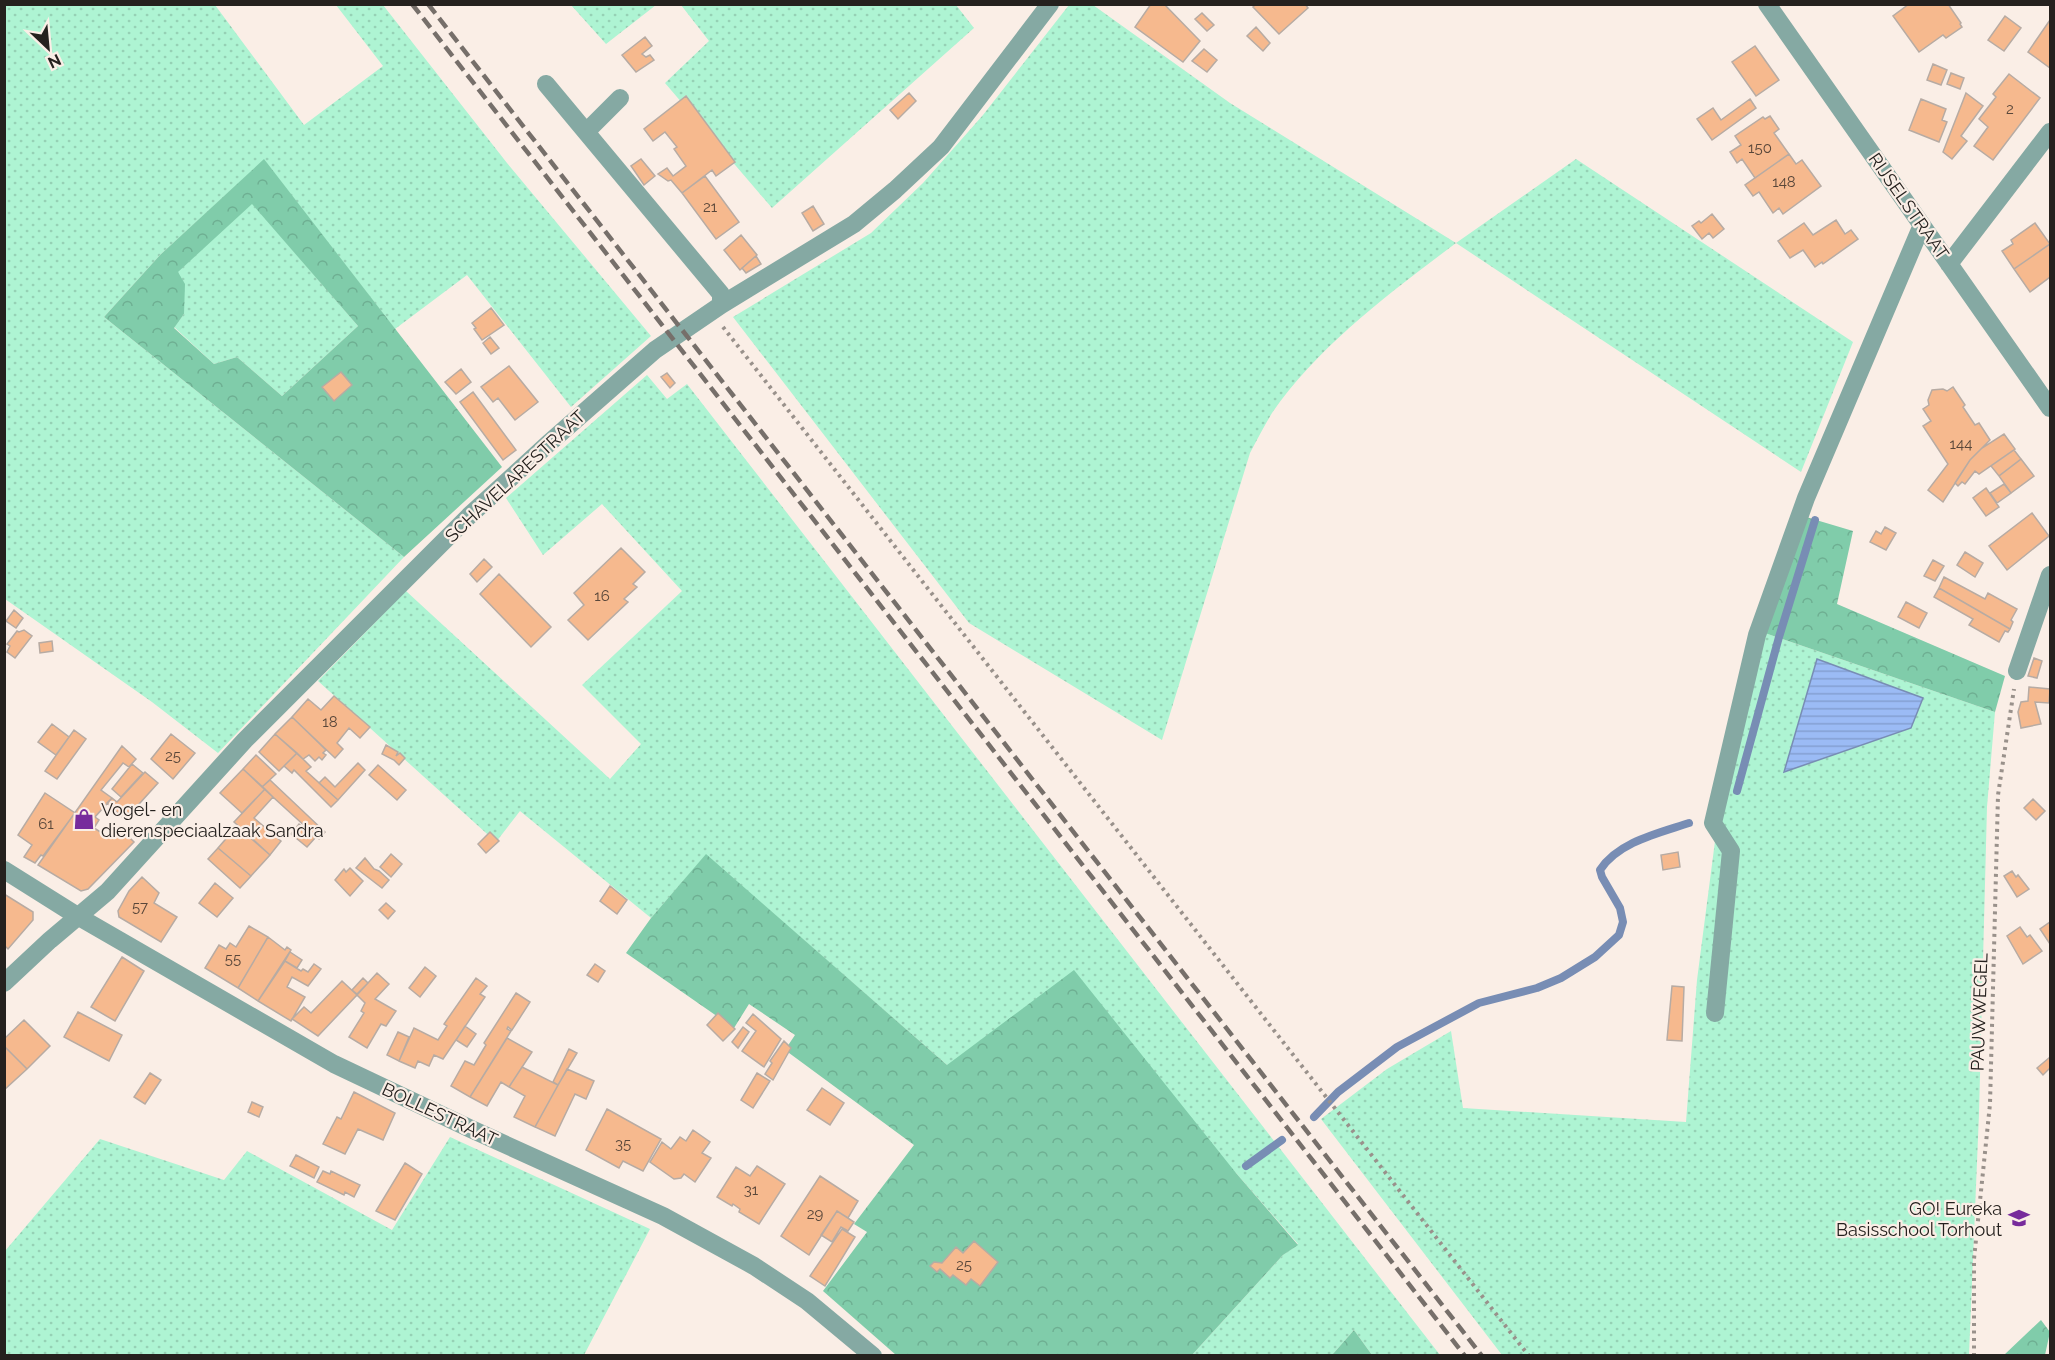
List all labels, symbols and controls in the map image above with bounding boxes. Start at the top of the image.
north arrow [18,18,78,78]
text: N [45,50,64,72]
house number: 2 [2006,100,2014,118]
house number: 150 [1748,139,1772,157]
street label: RIJSELSTRAAT [1865,149,1953,263]
house number: 148 [1772,173,1796,191]
house number: 21 [703,198,718,216]
street label: SCHAVELARESTRAAT [441,406,589,546]
house number: 144 [1950,435,1972,453]
house number: 16 [594,587,610,605]
house number: 18 [322,713,338,731]
house number: 25 [165,747,181,765]
place label: Vogel- en dierenspeciaalzaak Sandra [101,799,324,841]
shop icon: Vogel- en dierenspeciaalzaak Sandra [72,807,96,831]
house number: 61 [38,815,54,833]
house number: 57 [132,898,148,916]
house number: 55 [225,950,241,968]
street label: PAUWWEGEL [1966,952,1992,1071]
street label: BOLLESTRAAT [379,1078,501,1150]
house number: 35 [615,1135,631,1153]
house number: 31 [744,1181,759,1199]
place label: GO! Eureka Basisschool Torhout [1836,1198,2002,1240]
house number: 29 [807,1205,824,1223]
school or university icon: GO! Eureka Basisschool Torhout [2007,1206,2031,1230]
house number: 25 [956,1256,972,1274]

